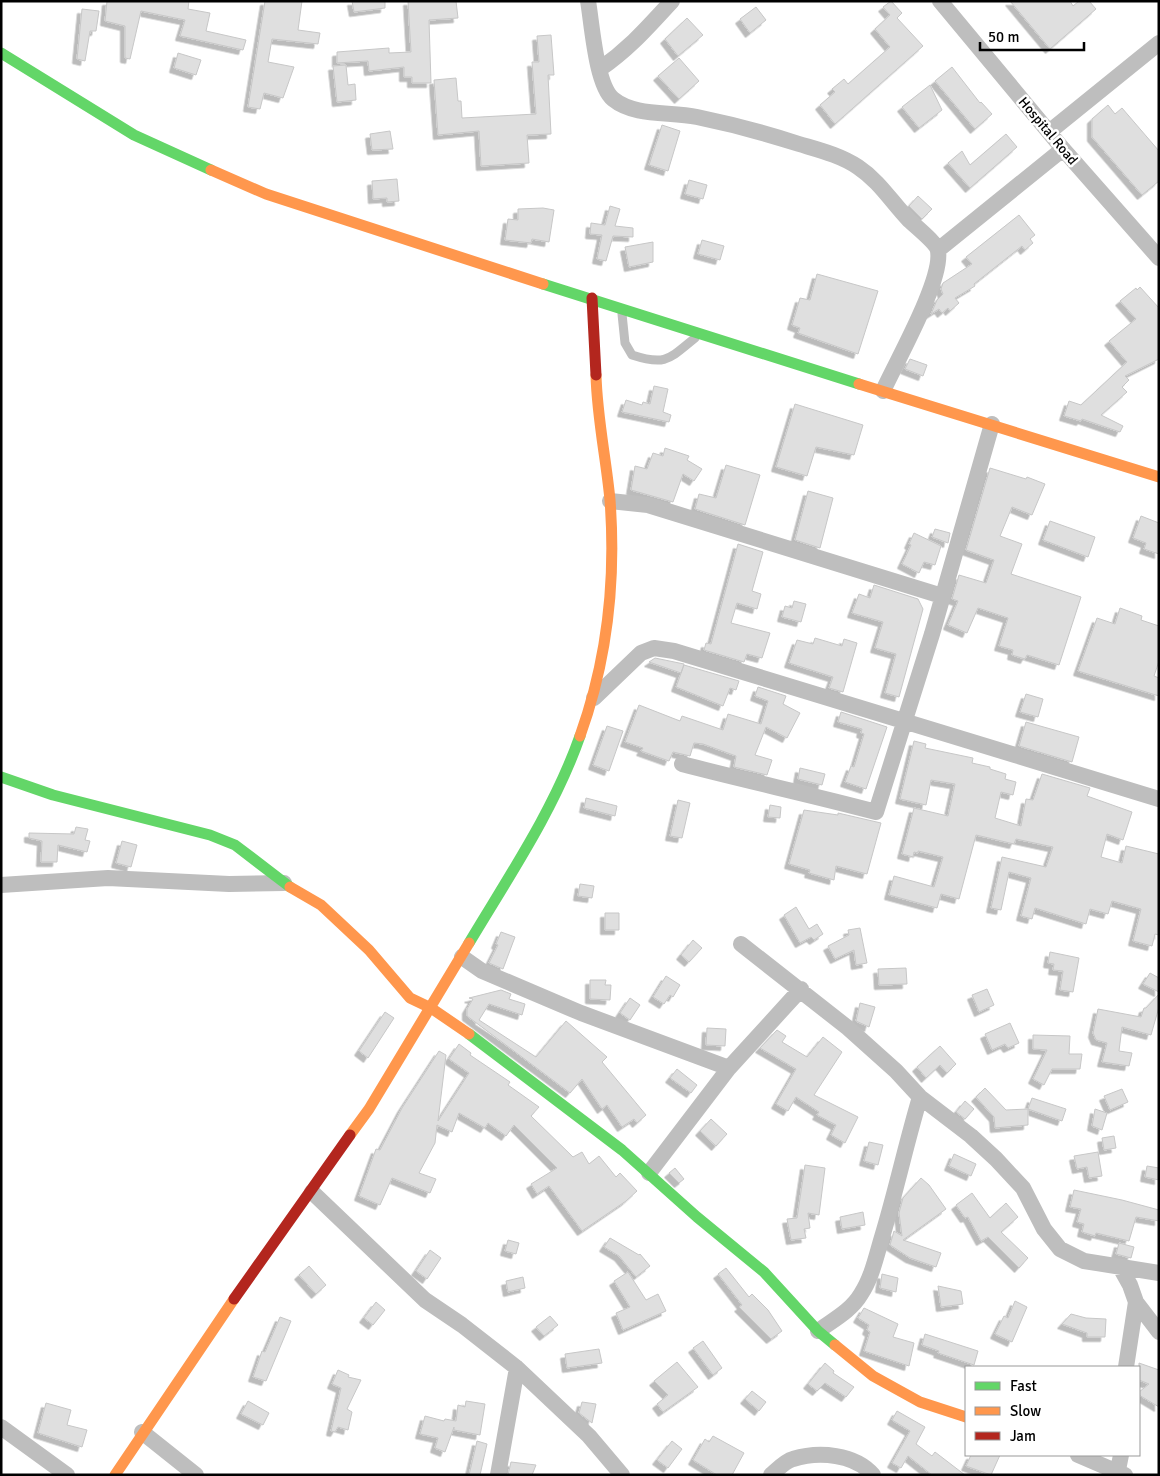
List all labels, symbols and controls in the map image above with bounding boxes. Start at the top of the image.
scale bar [980,20,1084,52]
text: 50 m [988,28,1019,46]
street label: Hospital Road [1015,94,1081,168]
legend [965,1366,1140,1456]
text: Fast [1010,1377,1037,1395]
text: Slow [1010,1402,1041,1420]
text: Jam [1010,1427,1036,1445]

